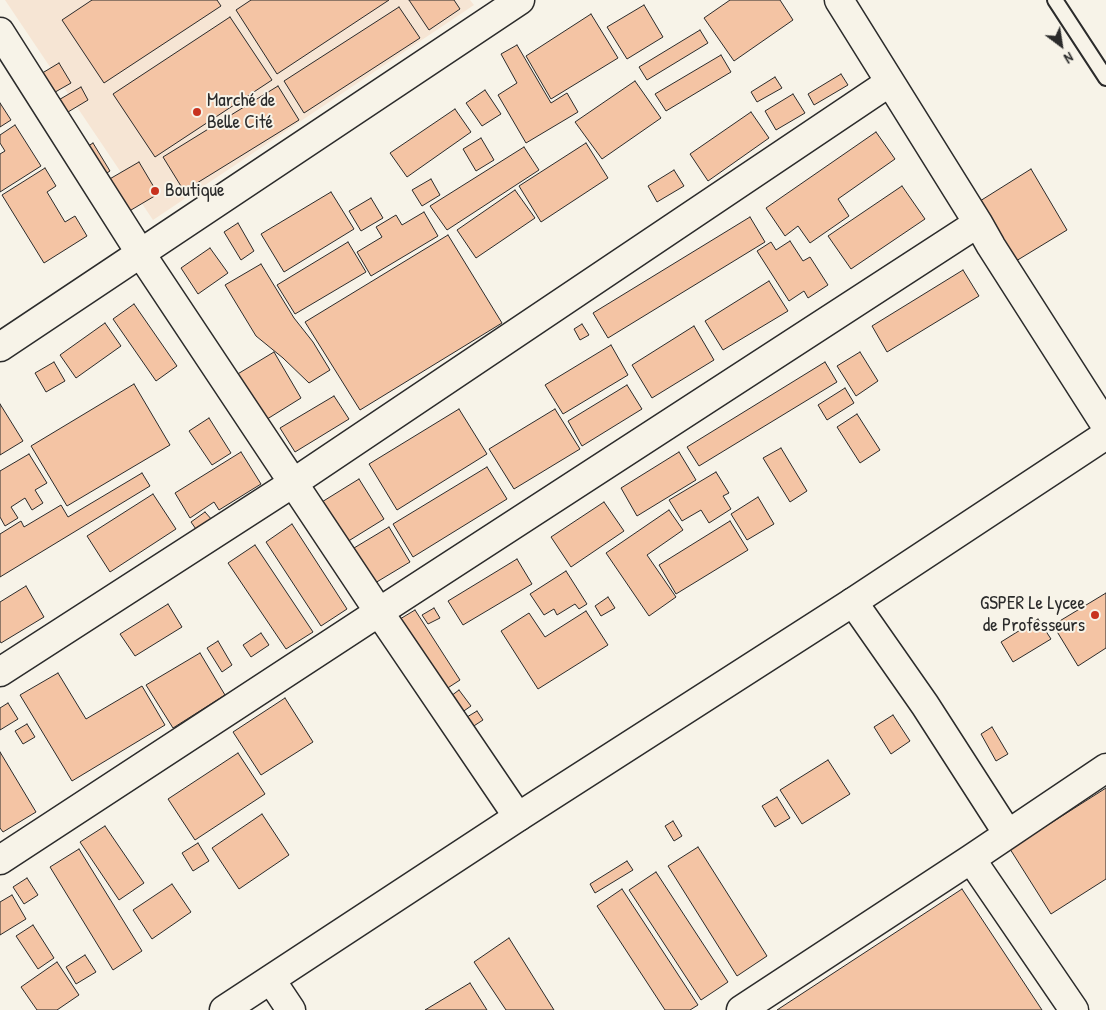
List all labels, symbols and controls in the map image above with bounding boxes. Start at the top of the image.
north arrow [1036,20,1086,70]
text: N [1061,48,1077,68]
place label: Marché de Belle Cité [207,90,275,134]
marker: Marché de Belle Cité [191,106,203,118]
place label: Boutique [165,180,225,202]
marker: Boutique [149,185,161,197]
place label: GSPER Le Lycee de Professeurs [980,593,1085,637]
marker: GSPER Le Lycee de Professeurs [1089,609,1101,621]

